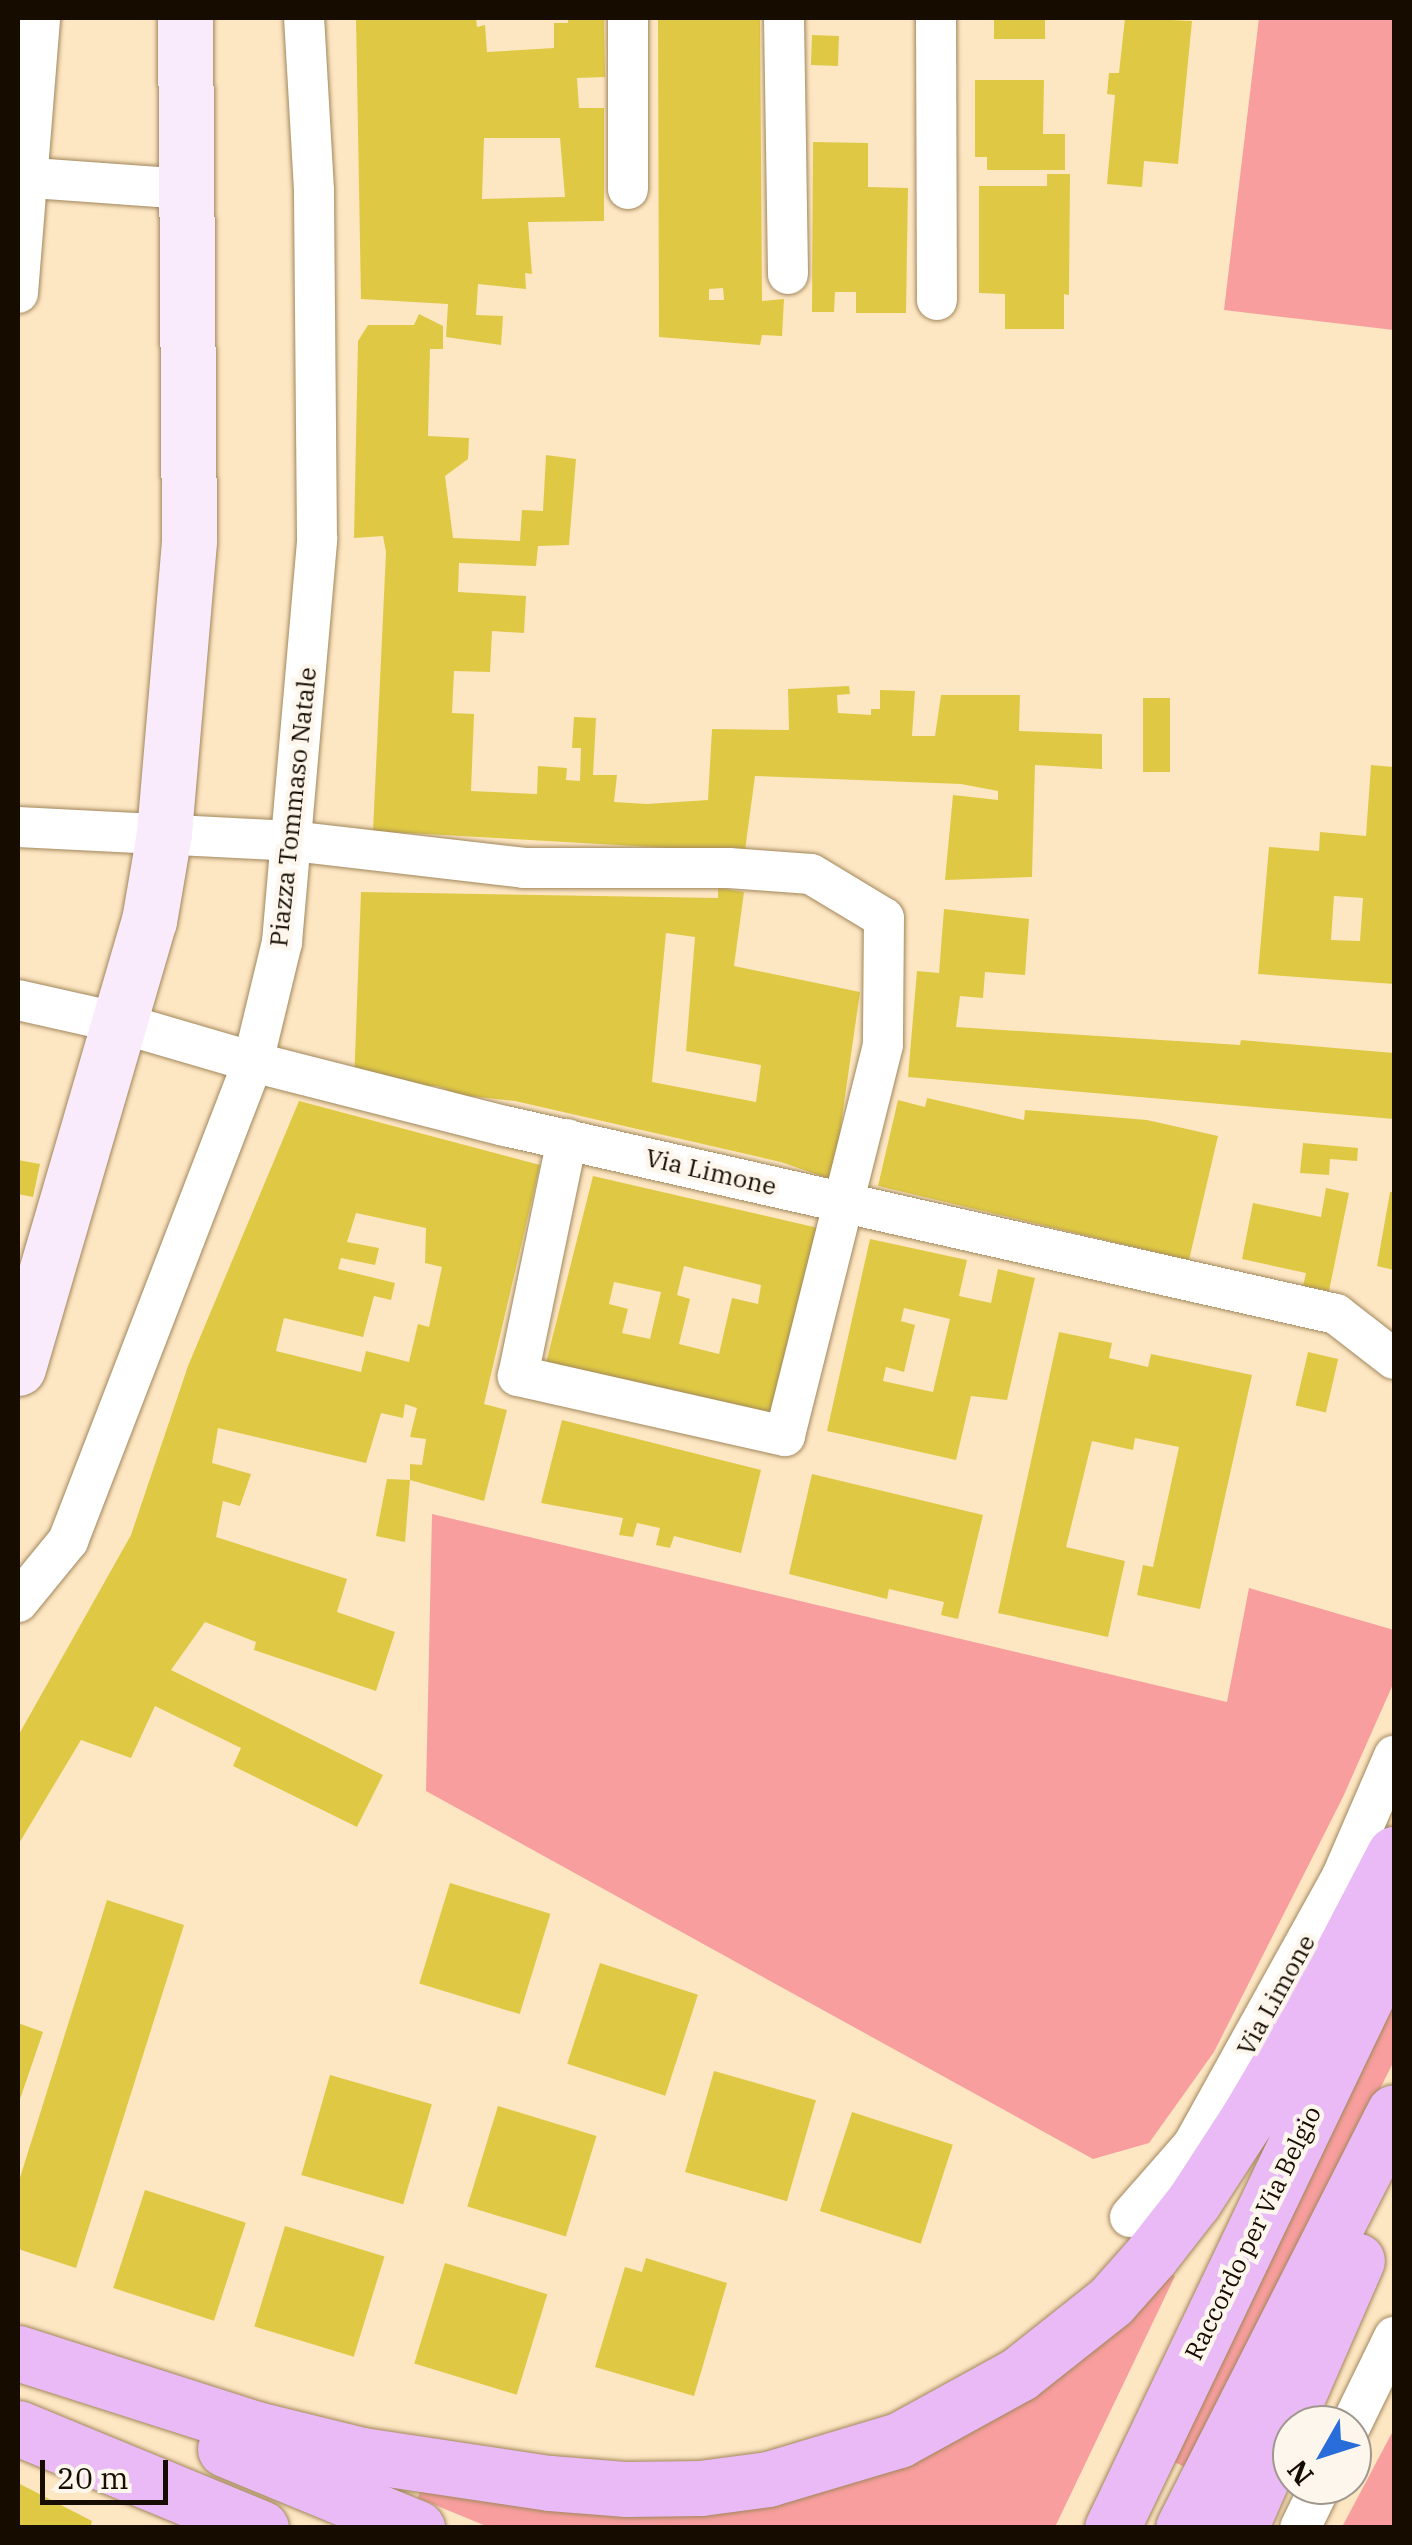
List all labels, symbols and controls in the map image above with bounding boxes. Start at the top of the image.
street label: Piazza Tommaso Natale [263,666,323,948]
street label: Via Limone [643,1142,779,1202]
street label: Via Limone [1231,1929,1321,2061]
street label: Raccordo per Via Belgio [1178,2101,1328,2365]
north arrow [1272,2405,1372,2505]
scale bar [45,2440,172,2502]
text: N [1279,2453,1321,2493]
text: 20 m [57,2458,129,2497]

